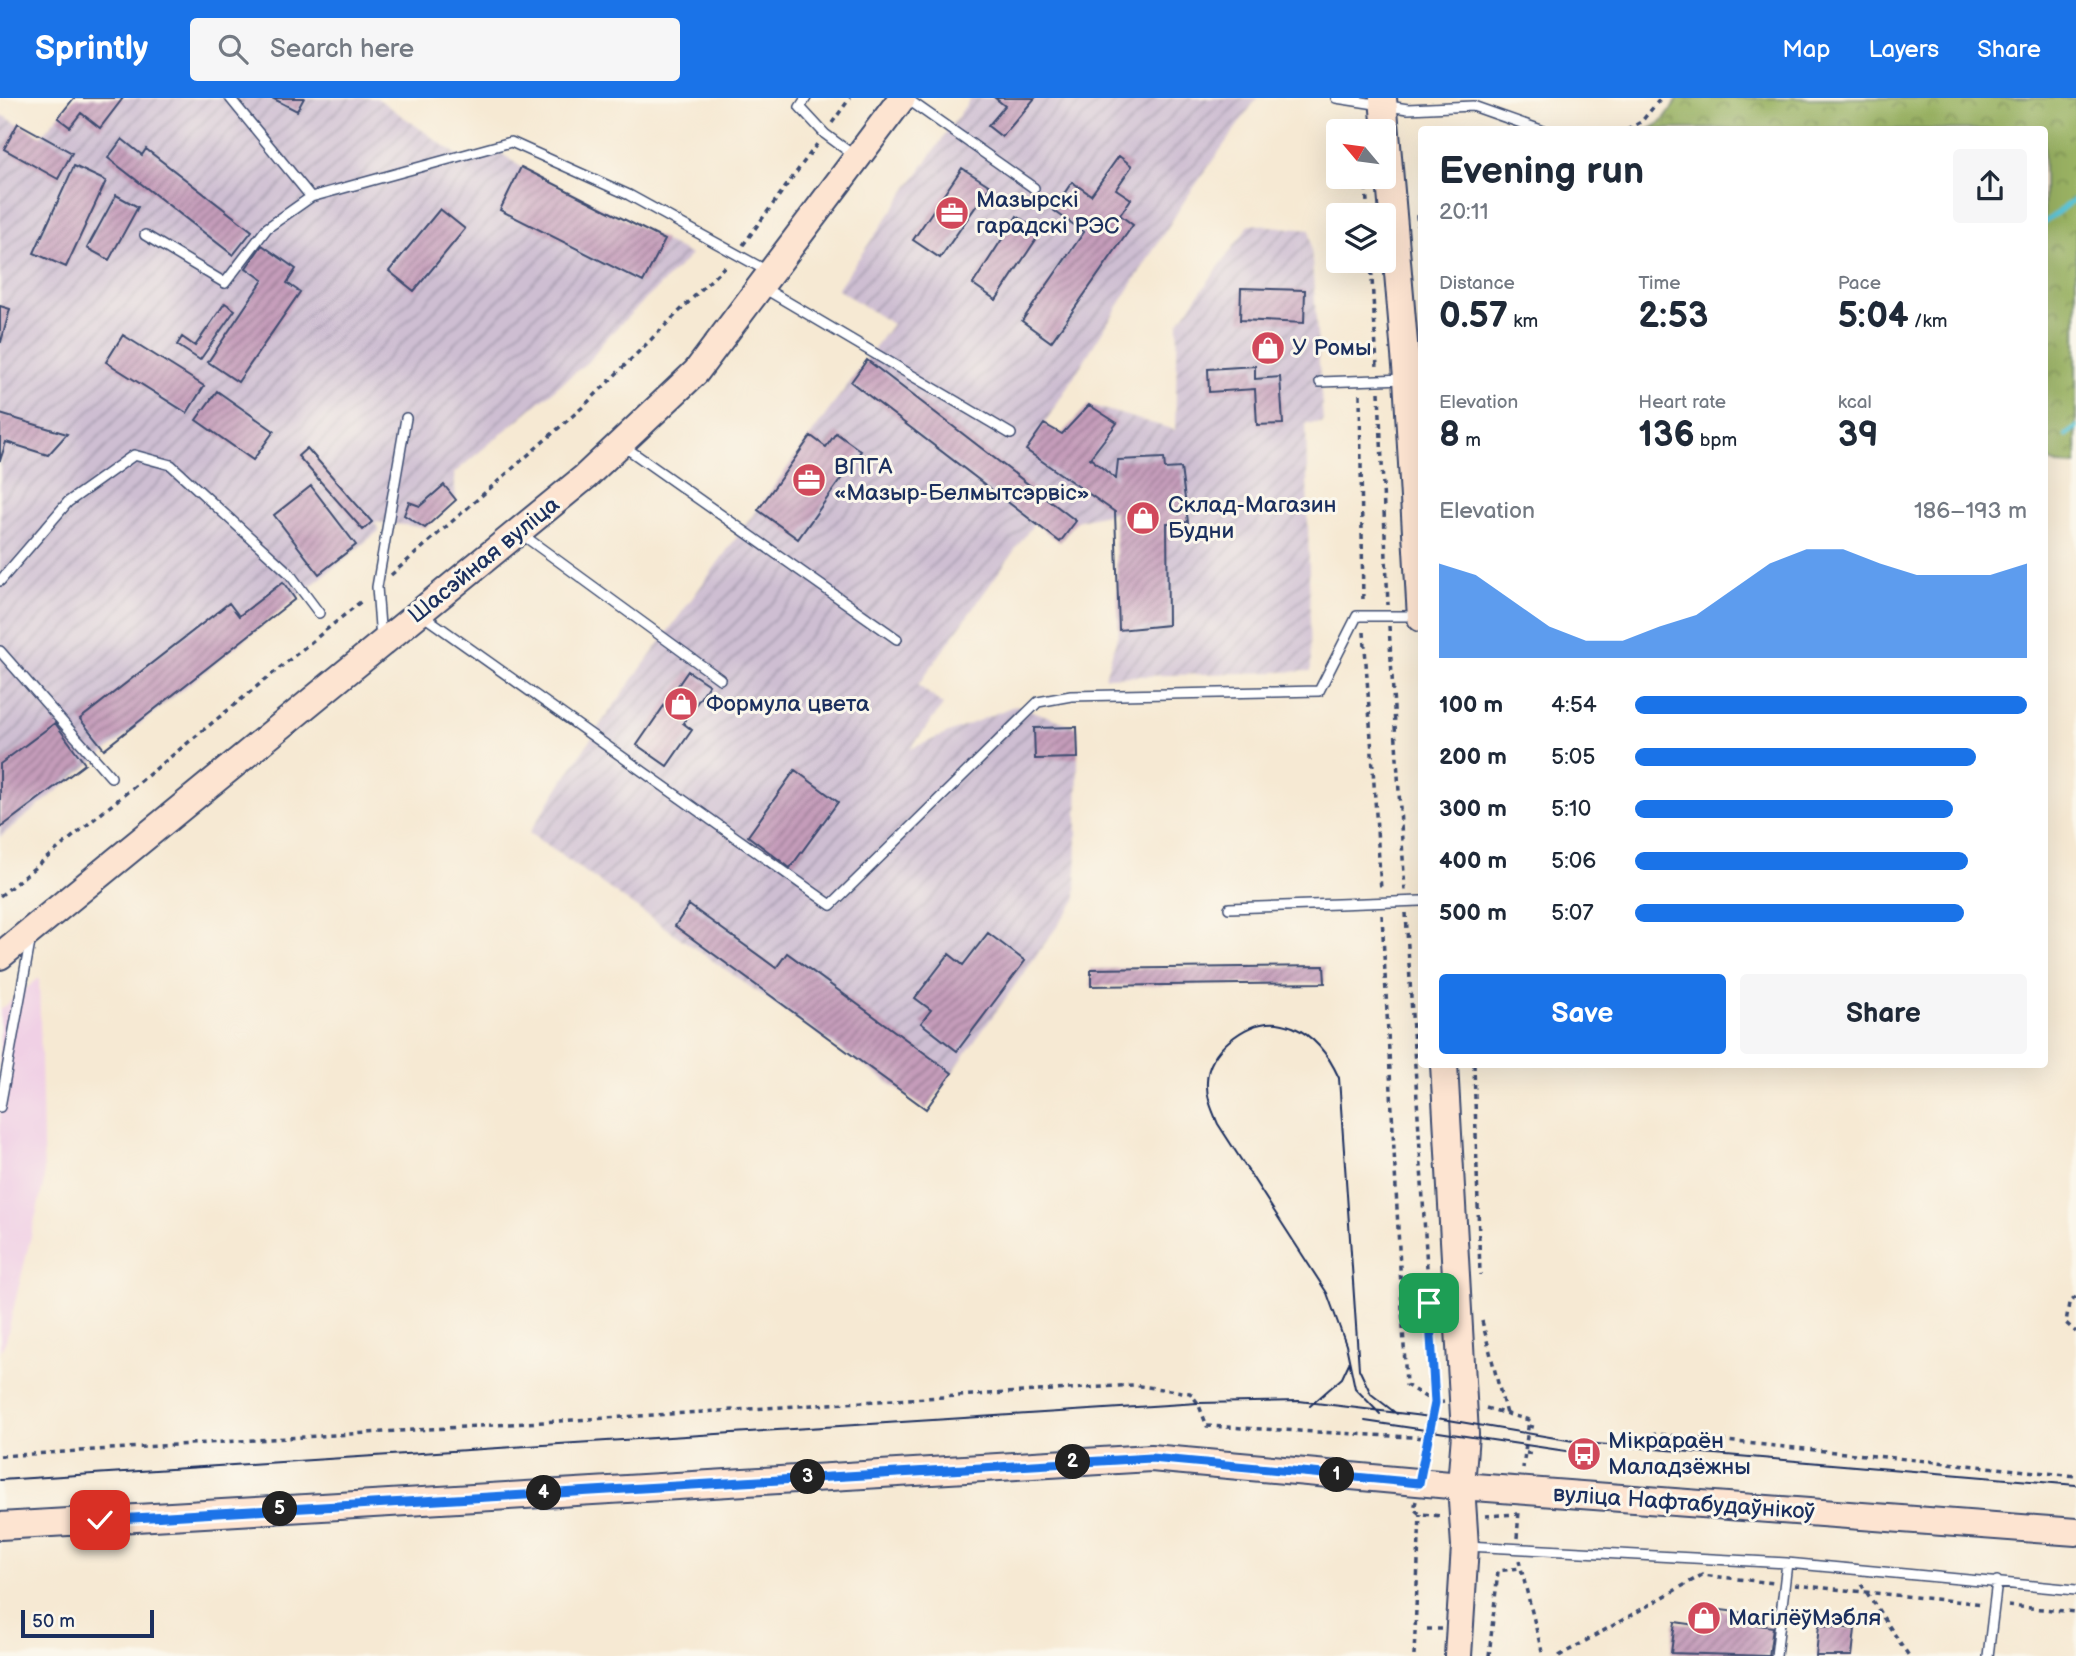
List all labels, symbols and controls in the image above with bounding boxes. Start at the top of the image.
search box [190,18,680,81]
text: Sprintly [35,29,148,69]
icon: search [214,30,252,68]
text: Search here [270,34,414,65]
text: Map [1782,35,1830,64]
text: Layers [1868,35,1939,64]
text: Share [1977,35,2041,64]
north arrow [1326,119,1396,189]
map controls [1326,119,1396,273]
text: Evening run [1439,149,1644,194]
button: share [1953,149,2027,223]
place label: Мазырскі гарадскі РЭС [976,186,1120,240]
office icon: Мазырскі гарадскі РЭС [933,194,971,232]
text: 20:11 [1439,198,1489,226]
button: layers [1326,203,1396,273]
text: Distance [1439,272,1515,295]
text: Time [1638,272,1680,295]
text: Pace [1838,272,1881,295]
text: 0.57 [1439,295,1508,338]
text: 2:53 [1638,295,1708,338]
text: 5:04 [1838,295,1909,338]
text: km [1508,310,1538,333]
text: /km [1909,310,1947,333]
shop icon: У Ромы [1249,329,1287,367]
place label: У Ромы [1292,334,1371,362]
text: Elevation [1439,391,1518,414]
text: Heart rate [1638,391,1726,414]
text: kcal [1838,391,1872,414]
text: 8 [1439,414,1460,457]
text: 136 [1638,414,1695,457]
text: 39 [1838,414,1879,457]
text: m [1460,429,1481,452]
text: bpm [1695,429,1737,452]
place label: ВПГА «Мазыр-Белмытсэрвіс» [834,453,1090,507]
office icon: ВПГА «Мазыр-Белмытсэрвіс» [790,461,828,499]
street label: Шасэйная вуліца [403,490,565,629]
place label: Склад-Магазин Будни [1168,491,1337,545]
text: Elevation [1439,497,1535,525]
text: 186–193 m [1914,497,2027,525]
shop icon: Склад-Магазин Будни [1124,499,1162,537]
shop icon: Формула цвета [662,685,700,723]
place label: Формула цвета [706,690,870,718]
text: 100 m [1439,691,1503,719]
text: 4:54 [1551,691,1597,719]
text: 200 m [1439,743,1507,771]
text: 5:05 [1551,743,1596,771]
text: 300 m [1439,795,1507,823]
text: 5:10 [1551,795,1591,823]
text: 400 m [1439,847,1507,875]
text: 5:06 [1551,847,1596,875]
text: 500 m [1439,899,1507,927]
text: 5:07 [1551,899,1594,927]
button: Save [1439,974,1726,1054]
button: Share [1740,974,2027,1054]
pin [1399,1273,1459,1333]
icon: arrive [1410,1284,1448,1322]
place label: Мікрараён Маладзёжны [1608,1427,1751,1481]
bus stop icon: Мікрараён Маладзёжны [1565,1435,1603,1473]
pin: 2 [1056,1444,1090,1480]
text: 2 [1067,1450,1078,1473]
pin: 1 [1320,1458,1354,1492]
pin: 3 [790,1460,826,1494]
text: 1 [1333,1463,1341,1486]
text: 3 [802,1465,813,1488]
pin: 4 [526,1476,562,1510]
street label: вуліца Нафтабудаўнікоў [1552,1480,1816,1526]
text: 4 [538,1481,549,1504]
pin [70,1490,130,1550]
pin: 5 [262,1492,298,1526]
text: 5 [274,1497,285,1520]
icon: check [81,1501,119,1539]
shop icon: МагілёўМэбля [1685,1599,1723,1637]
place label: МагілёўМэбля [1728,1604,1881,1632]
scale bar [21,1607,154,1639]
text: 50 m [32,1610,75,1633]

